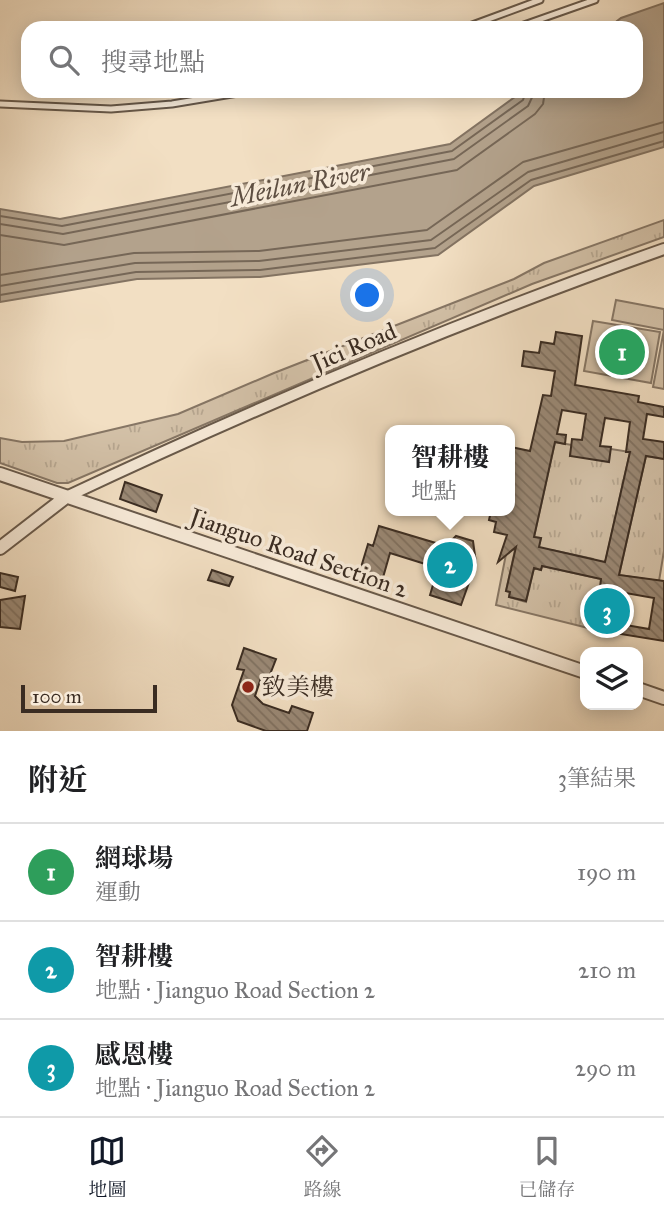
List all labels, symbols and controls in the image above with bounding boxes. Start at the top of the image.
search box [21,21,643,98]
icon: search [45,41,83,79]
text: 搜尋地點 [101,46,205,78]
water label: Meilun River [225,155,373,214]
your location [350,278,384,312]
street label: Jici Road [304,316,401,379]
pin: 1 [599,326,645,378]
popup [385,425,515,516]
text: 智耕樓 [411,441,489,473]
text: 地點 [411,477,457,505]
street label: Jianguo Road Section 2 [183,501,412,604]
pin: 2 [427,539,473,591]
pin: 3 [584,585,630,637]
map controls [580,647,643,710]
button: layers [580,647,643,710]
place label: 致美樓 [262,672,334,702]
marker: 致美樓 [240,679,256,695]
scale bar [21,682,158,714]
text: 100 m [32,685,82,708]
text: 附近 [28,762,88,798]
text: 3筆結果 [558,764,636,792]
text: 網球場 [95,842,173,874]
text: 1 [46,858,56,886]
text: 190 m [577,858,636,886]
text: 運動 [95,878,141,906]
text: 智耕樓 [95,940,173,972]
text: 2 [45,956,57,984]
text: 210 m [578,956,636,984]
text: 地點 · Jianguo Road Section 2 [95,976,375,1004]
text: 感恩樓 [95,1038,173,1070]
text: 3 [46,1054,56,1082]
text: 290 m [575,1054,636,1082]
text: 地點 · Jianguo Road Section 2 [95,1074,375,1102]
tab: 地圖 [88,1132,127,1201]
tab: 路線 [303,1132,342,1201]
tab: 已儲存 [518,1132,576,1201]

